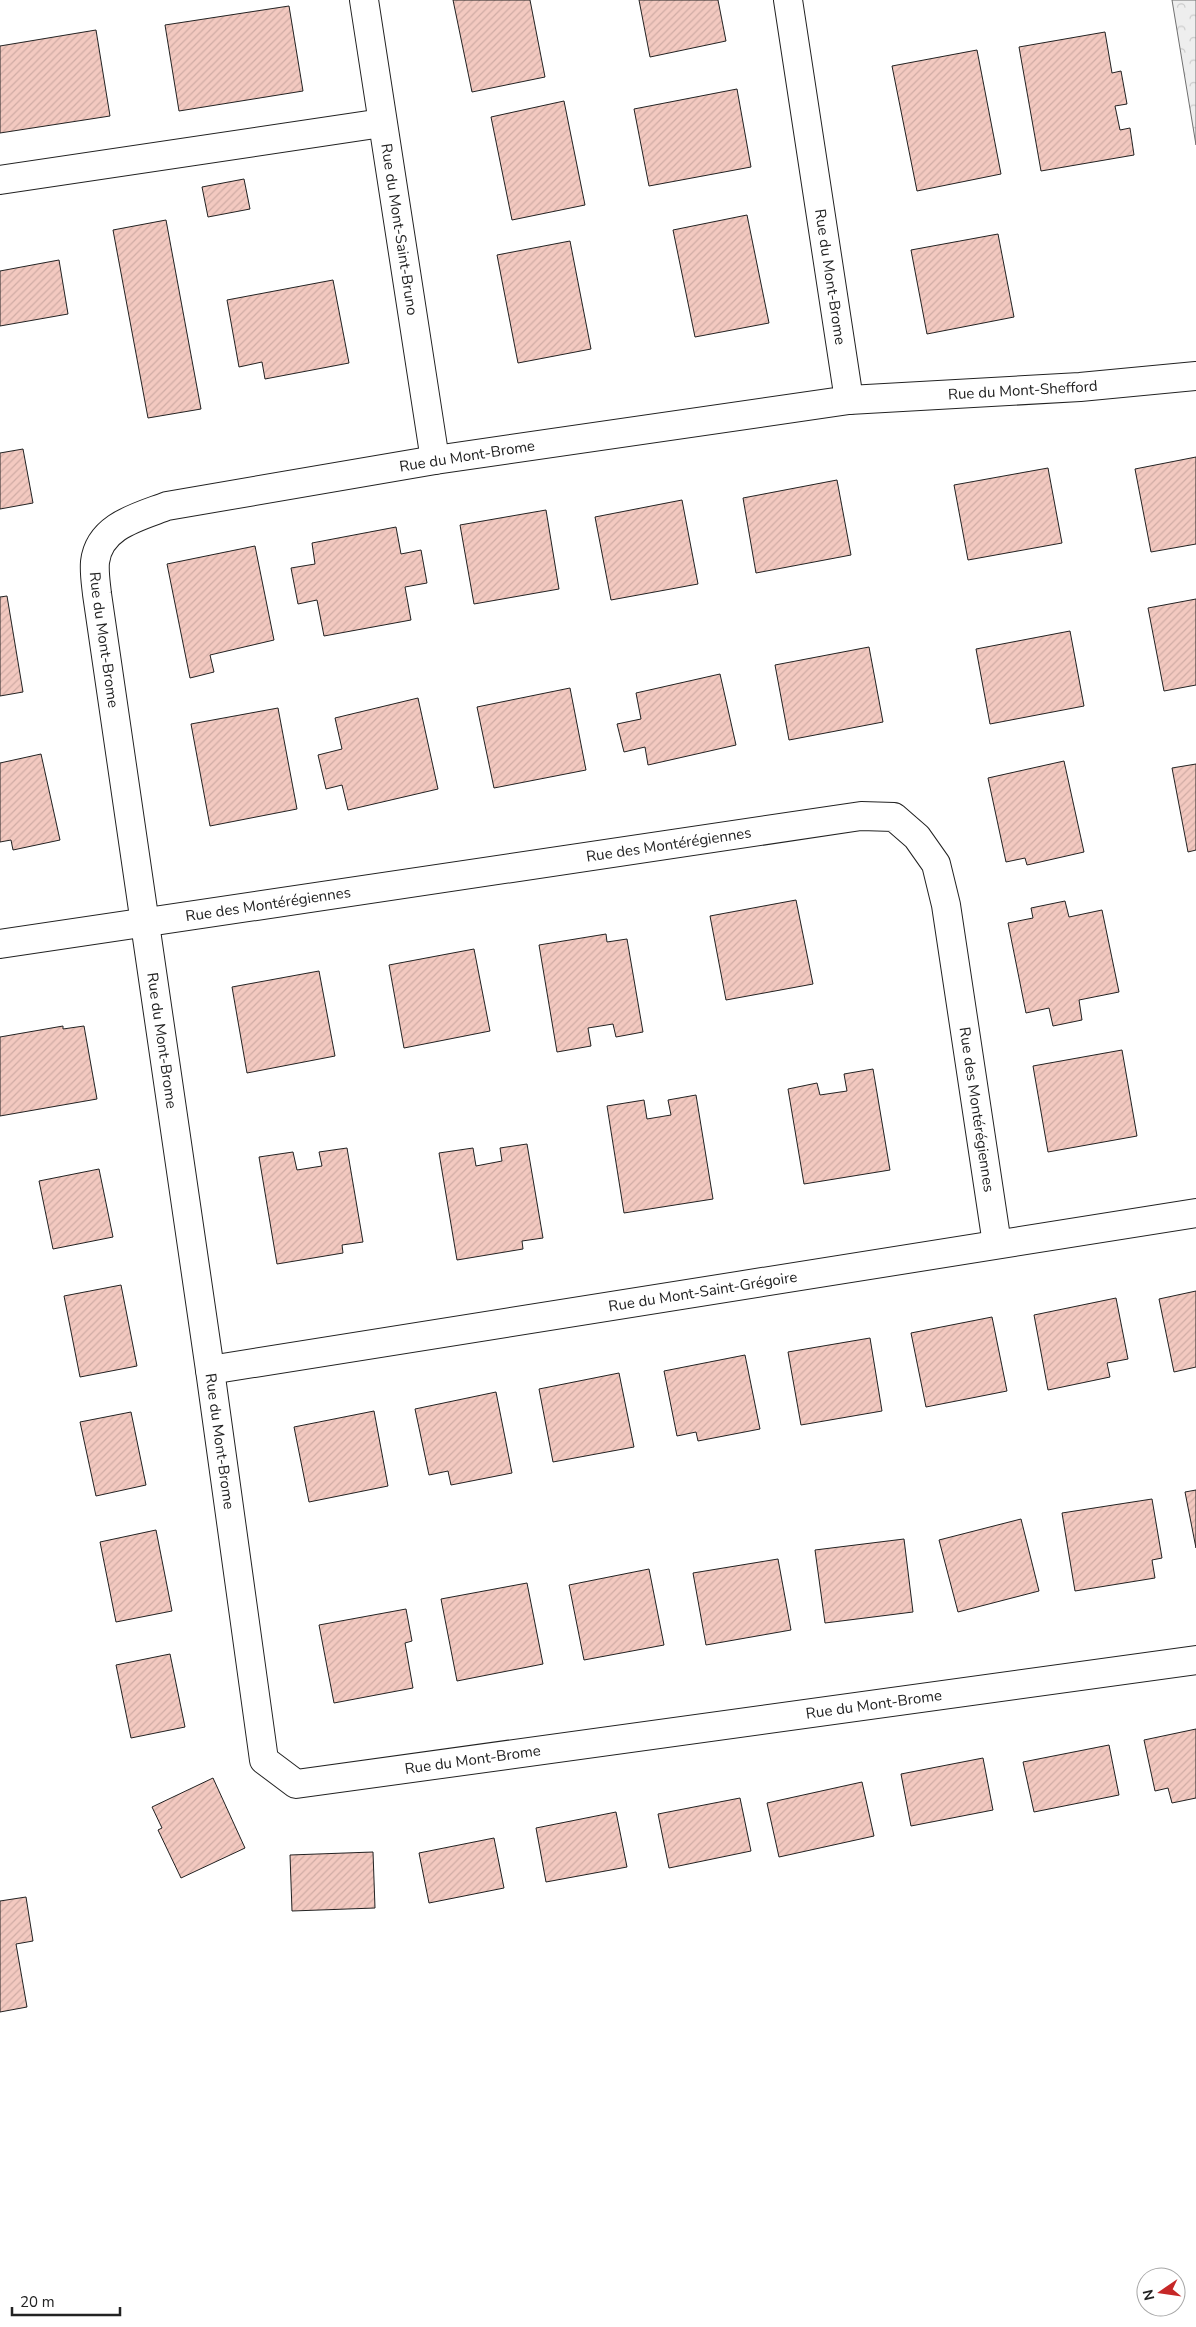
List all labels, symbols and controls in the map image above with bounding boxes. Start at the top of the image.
street label: Rue du Mont-Saint-Bruno [376,142,423,317]
street label: Rue du Mont-Brome [810,208,850,346]
street label: Rue du Mont-Shefford [947,375,1098,404]
street label: Rue du Mont-Brome [398,435,536,477]
street label: Rue du Mont-Brome [85,571,123,709]
street label: Rue des Montérégiennes [585,822,753,867]
street label: Rue des Montérégiennes [184,882,352,926]
street label: Rue du Mont-Brome [142,971,182,1110]
street label: Rue des Montérégiennes [954,1026,999,1193]
street label: Rue du Mont-Saint-Grégoire [607,1267,799,1316]
street label: Rue du Mont-Brome [201,1372,239,1511]
street label: Rue du Mont-Brome [805,1685,943,1724]
street label: Rue du Mont-Brome [403,1740,542,1779]
north arrow [1136,2267,1186,2317]
scale bar [12,2284,120,2316]
text: N [1138,2288,1159,2302]
text: 20 m [20,2292,55,2312]

